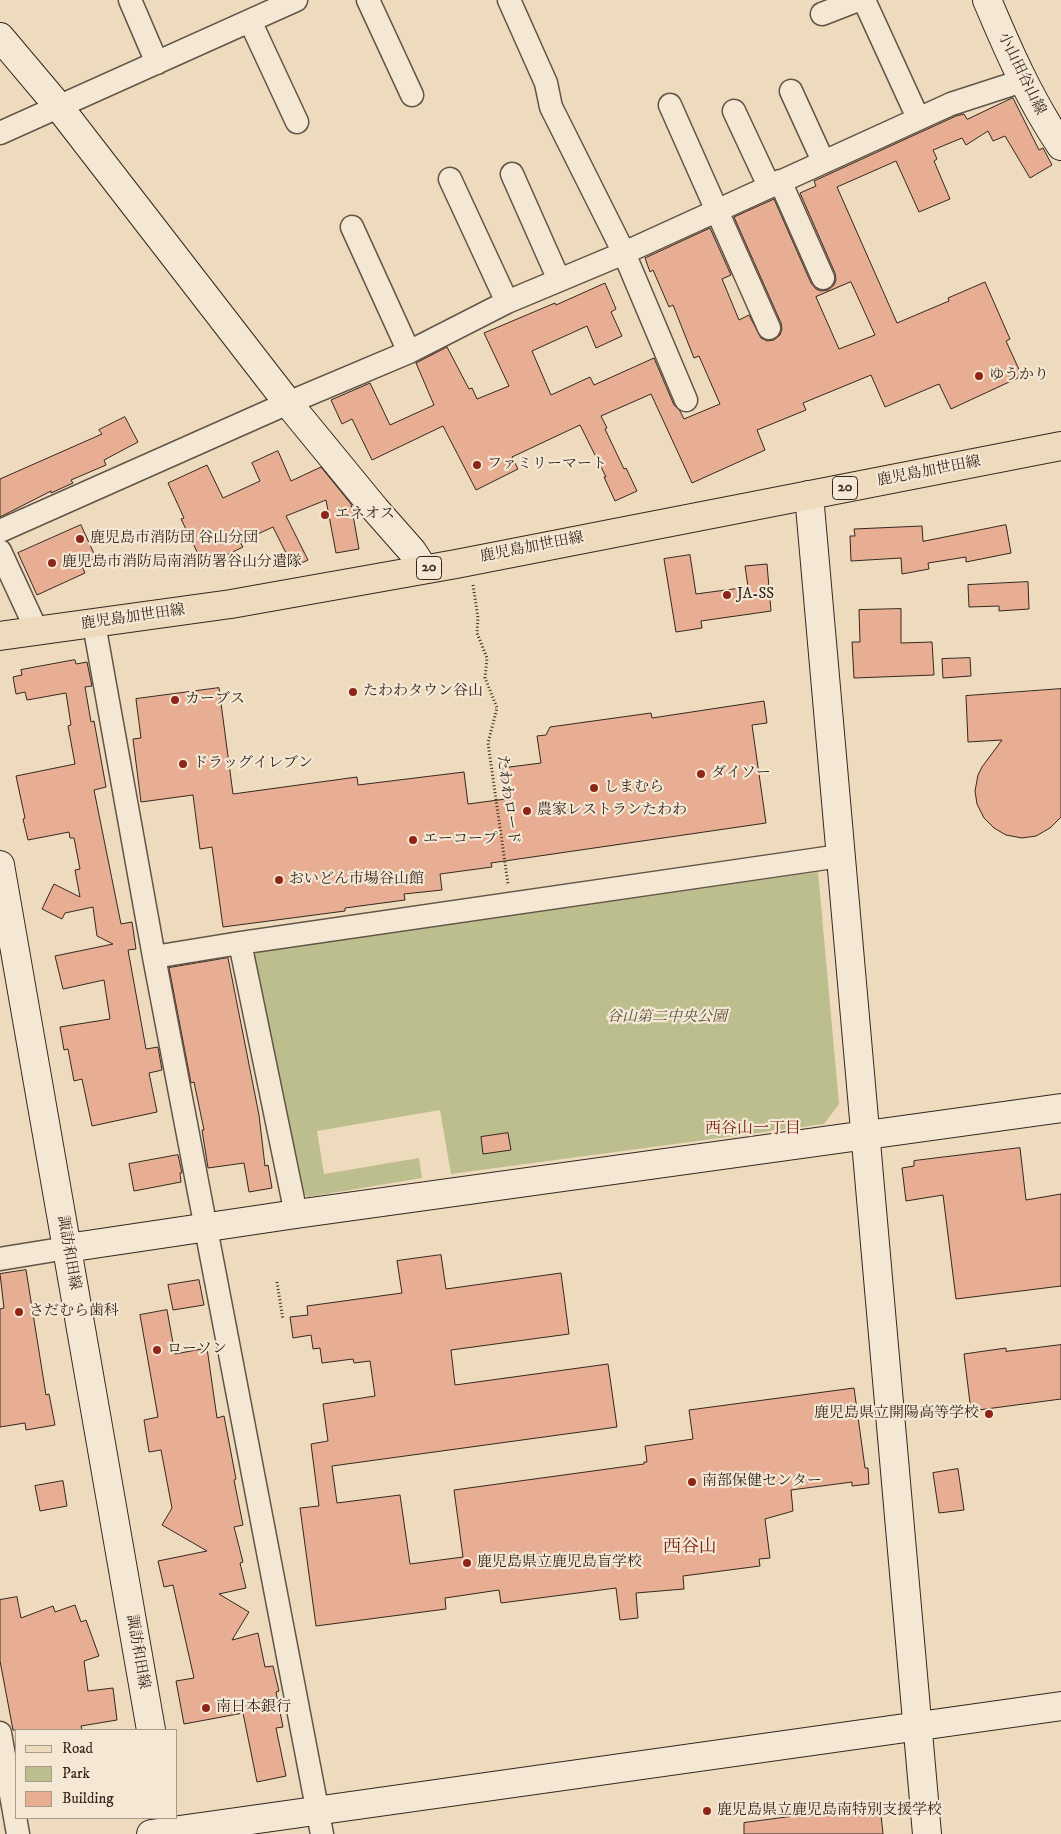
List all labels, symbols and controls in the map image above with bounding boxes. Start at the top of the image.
street label: 小山田谷山線 [993,30,1049,118]
place label: ゆうかり [989,367,1049,385]
marker: ゆうかり [973,370,985,382]
street label: 鹿児島加世田線 [876,453,982,491]
place label: ファミリーマート [487,456,607,474]
marker: ファミリーマート [471,459,483,471]
road number: 20 [832,476,858,499]
place label: エネオス [335,506,395,524]
marker: エネオス [319,509,331,521]
street label: 鹿児島加世田線 [479,529,585,567]
place label: 鹿児島市消防団 谷山分団 [90,530,258,548]
marker: 鹿児島市消防団 谷山分団 [74,533,86,545]
place label: 鹿児島市消防局南消防署谷山分遣隊 [62,554,302,572]
road number: 20 [416,556,442,580]
marker: 鹿児島市消防局南消防署谷山分遣隊 [46,557,58,569]
place label: JA-SS [737,586,774,604]
marker: JA-SS [721,589,733,601]
street label: 鹿児島加世田線 [80,602,186,634]
place label: たわわタウン谷山 [363,683,483,701]
marker: たわわタウン谷山 [347,686,359,698]
place label: カーブス [185,691,245,709]
marker: カーブス [169,694,181,706]
street label: たわわロード [492,754,522,846]
place label: ドラッグイレブン [193,755,313,773]
marker: ドラッグイレブン [177,758,189,770]
place label: ダイソー [711,765,771,783]
marker: ダイソー [695,768,707,780]
place label: しまむら [604,779,664,797]
marker: しまむら [588,782,600,794]
place label: 農家レストランたわわ [537,802,687,820]
marker: 農家レストランたわわ [521,805,533,817]
place label: エーコープ [423,831,498,849]
marker: エーコープ [407,834,419,846]
place label: おいどん市場谷山館 [289,871,424,889]
marker: おいどん市場谷山館 [273,874,285,886]
park label: 谷山第二中央公園 [607,1009,727,1027]
district label: 西谷山一丁目 [705,1120,801,1140]
street label: 諏訪和田線 [53,1215,83,1291]
place label: さだむら歯科 [29,1303,119,1321]
marker: さだむら歯科 [13,1306,25,1318]
place label: ローソン [167,1341,227,1359]
marker: ローソン [151,1344,163,1356]
place label: 鹿児島県立開陽高等学校 [814,1405,979,1423]
marker: 鹿児島県立開陽高等学校 [983,1408,995,1420]
place label: 南部保健センター [702,1473,822,1491]
marker: 南部保健センター [686,1476,698,1488]
district label: 西谷山 [663,1537,717,1559]
place label: 鹿児島県立鹿児島盲学校 [477,1554,642,1572]
marker: 鹿児島県立鹿児島盲学校 [461,1557,473,1569]
street label: 諏訪和田線 [122,1614,152,1690]
place label: 南日本銀行 [216,1699,291,1717]
marker: 南日本銀行 [200,1702,212,1714]
legend [15,1729,178,1819]
text: Road [62,1739,93,1758]
text: Park [62,1764,90,1783]
text: Building [62,1789,114,1808]
place label: 鹿児島県立鹿児島南特別支援学校 [717,1802,942,1820]
marker: 鹿児島県立鹿児島南特別支援学校 [701,1805,713,1817]

